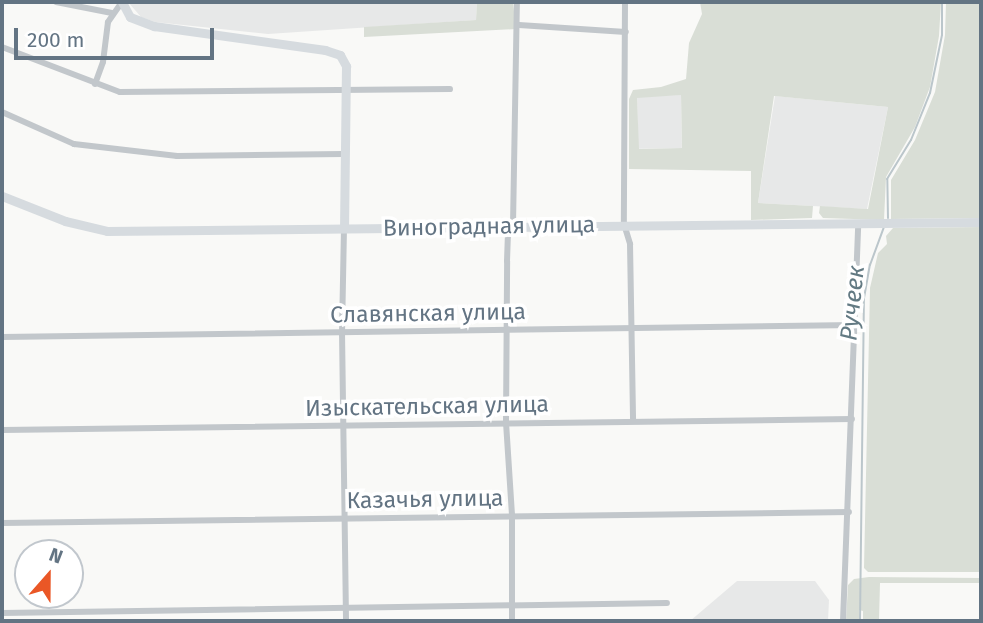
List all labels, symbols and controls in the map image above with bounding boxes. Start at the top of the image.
scale bar [18,14,217,58]
text: 200 m [27,27,84,53]
street label: Виноградная улица [383,210,595,242]
water label: Ручеек [835,264,871,342]
street label: Славянская улица [330,297,526,329]
street label: Изыскательская улица [305,390,549,422]
street label: Казачья улица [346,484,504,514]
north arrow [14,539,84,609]
text: N [46,543,66,569]

